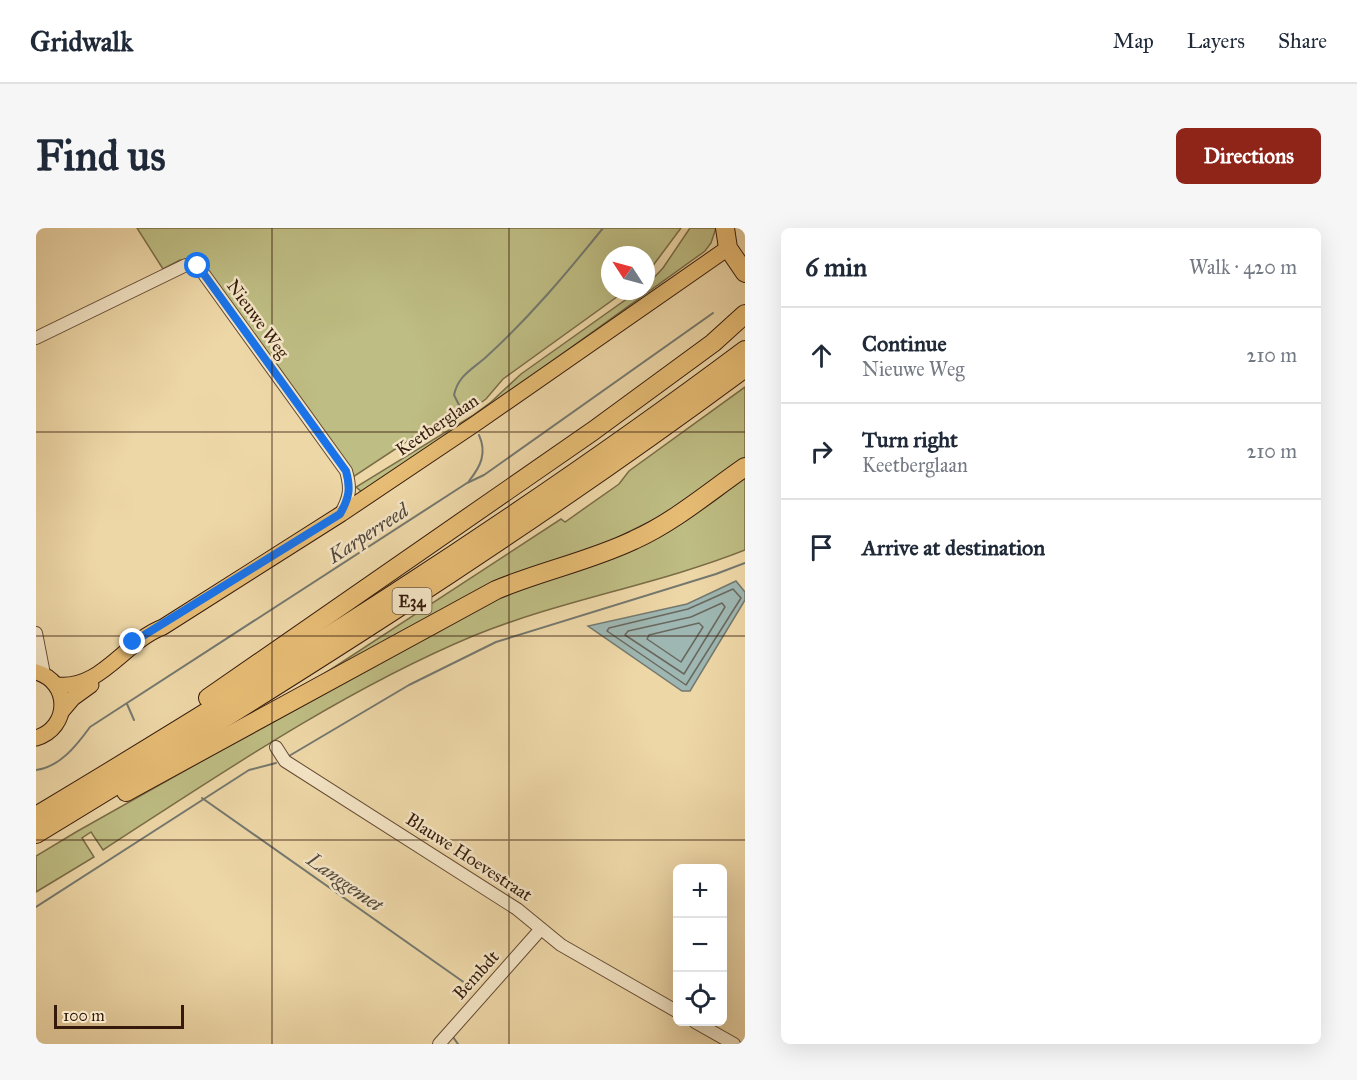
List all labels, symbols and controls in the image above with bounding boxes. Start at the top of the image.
text: Gridwalk [30,24,133,59]
text: Map [1113,28,1154,54]
text: Layers [1187,28,1245,54]
text: Share [1278,28,1327,54]
button: Directions [1176,128,1321,184]
text: Find us [36,130,166,182]
north arrow [601,246,655,300]
text: 6 min [805,251,867,283]
route start [184,252,210,278]
text: Walk · 420 m [1189,255,1297,279]
street label: Nieuwe Weg [221,275,294,364]
text: Continue [862,330,947,357]
icon: ahead [805,339,838,372]
text: 210 m [1247,343,1297,367]
text: Nieuwe Weg [862,357,965,381]
street label: Keetberglaan [391,389,483,462]
text: Turn right [862,426,958,453]
icon: right [805,435,838,468]
text: 210 m [1247,439,1297,463]
text: Keetberglaan [862,453,968,477]
water label: Karperreed [322,497,415,569]
icon: arrive [805,531,838,564]
text: Arrive at destination [862,534,1045,561]
road number: E34 [392,588,431,614]
route end [119,628,145,654]
street label: Blauwe Hoevestraat [402,808,537,906]
water label: Langgemet [302,847,389,918]
map controls [673,864,727,1026]
button: + [673,864,727,918]
button: − [673,918,727,972]
street label: Bembdt [448,945,504,1004]
button: locate [673,972,727,1026]
scale bar [54,1002,184,1030]
text: 100 m [63,1006,105,1025]

